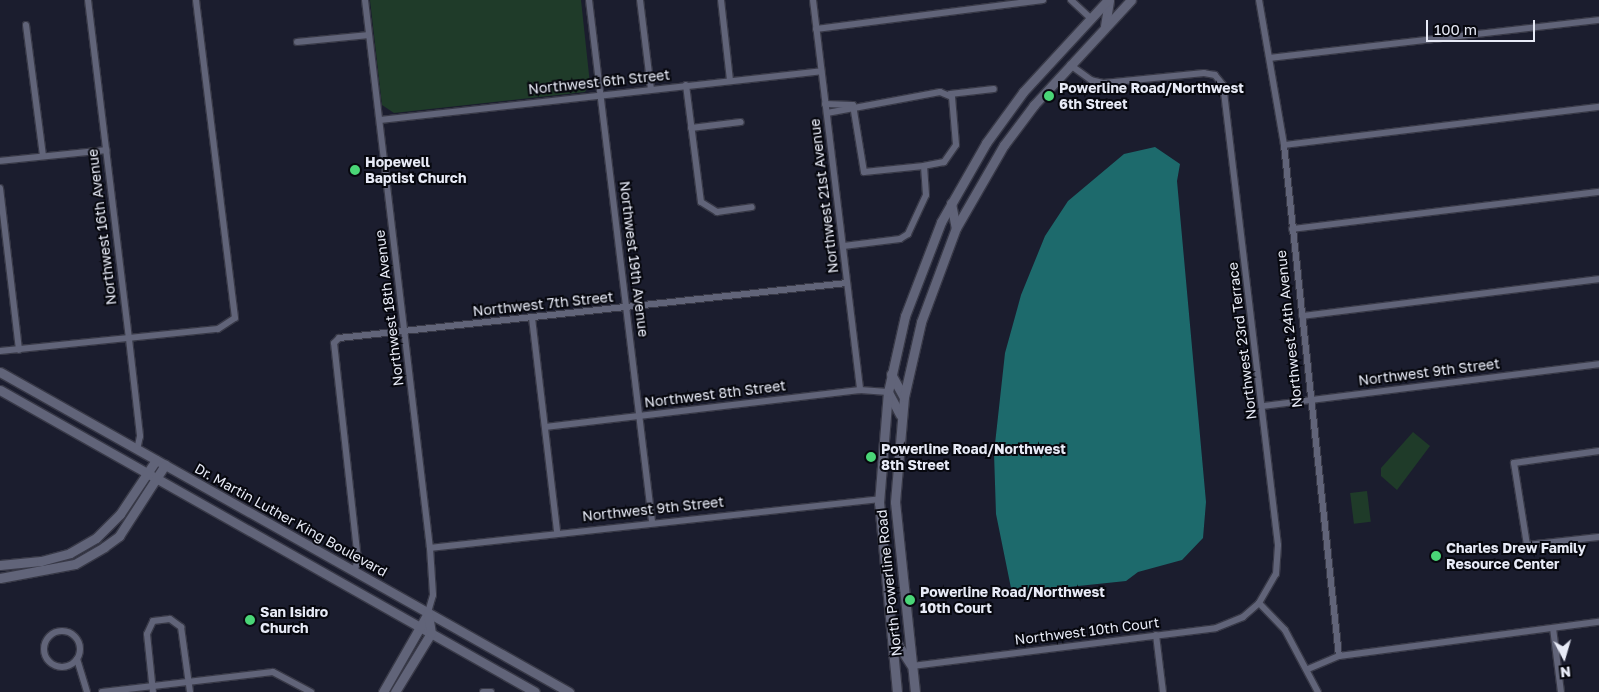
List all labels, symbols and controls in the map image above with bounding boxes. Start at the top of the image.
scale bar [1429,10,1538,42]
text: 100 m [1434,20,1477,38]
street label: Northwest 6th Street [527,66,671,98]
place label: Powerline Road/Northwest 6th Street [1059,80,1244,112]
marker: Powerline Road/Northwest 6th Street [1043,90,1055,102]
street label: Northwest 21st Avenue [806,118,842,274]
street label: Northwest 16th Avenue [84,148,120,306]
place label: Hopewell Baptist Church [365,154,466,186]
marker: Hopewell Baptist Church [349,164,361,176]
street label: Northwest 19th Avenue [616,180,652,338]
street label: Northwest 18th Avenue [371,229,407,387]
street label: Northwest 24th Avenue [1272,249,1306,409]
street label: Northwest 23rd Terrace [1224,261,1260,421]
street label: Northwest 7th Street [472,288,614,320]
street label: Northwest 9th Street [1357,355,1501,389]
street label: Northwest 8th Street [643,377,787,411]
place label: Powerline Road/Northwest 8th Street [881,441,1066,474]
marker: Powerline Road/Northwest 8th Street [865,451,877,463]
street label: Dr. Martin Luther King Boulevard [192,460,390,580]
street label: Northwest 9th Street [581,493,725,525]
street label: North Powerline Road [873,509,905,657]
place label: Charles Drew Family Resource Center [1446,540,1586,572]
marker: Charles Drew Family Resource Center [1430,550,1442,562]
place label: Powerline Road/Northwest 10th Court [920,584,1105,616]
marker: Powerline Road/Northwest 10th Court [904,594,916,606]
place label: San Isidro Church [260,604,328,636]
marker: San Isidro Church [244,614,256,626]
street label: Northwest 10th Court [1014,614,1160,648]
north arrow [1539,632,1589,682]
text: N [1559,663,1572,681]

